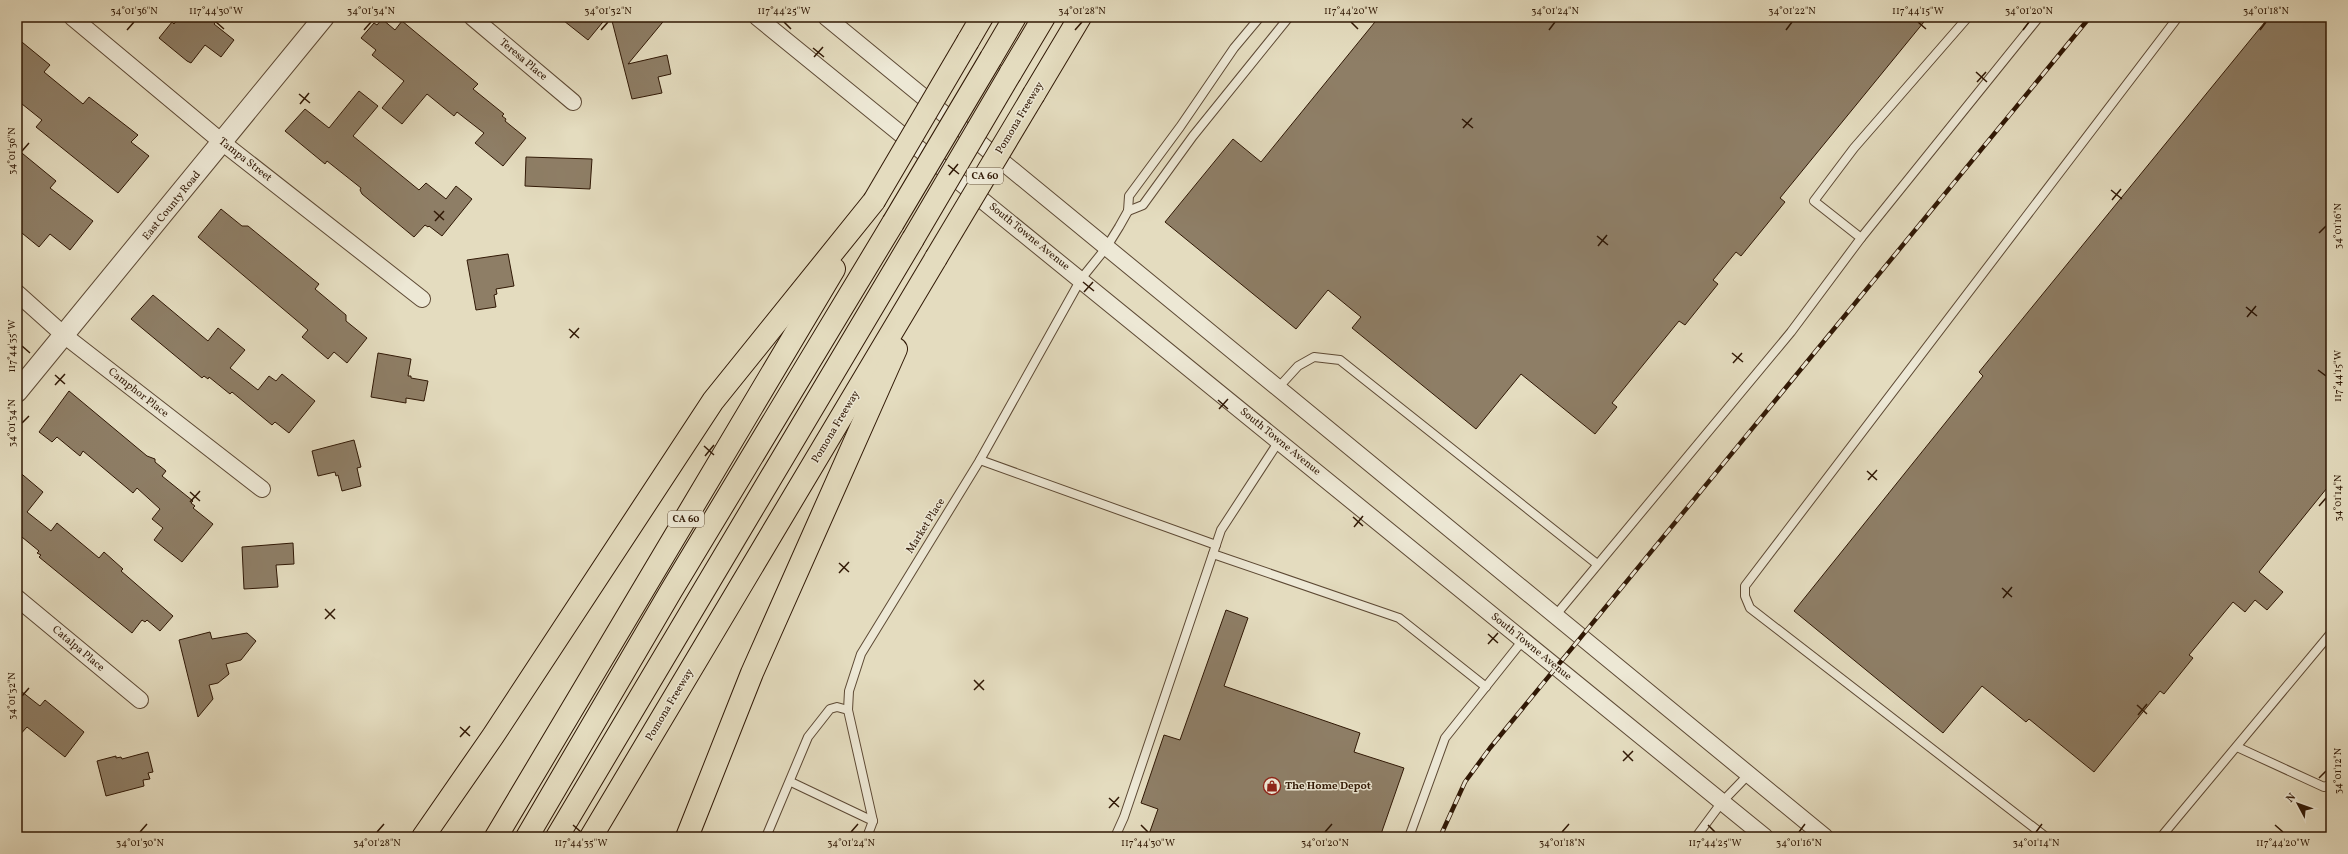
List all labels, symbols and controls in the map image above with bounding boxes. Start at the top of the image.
text: 34°01'36"N [110,4,158,18]
text: 117°44'30"W [189,4,243,18]
text: 34°01'34"N [347,4,396,18]
text: 34°01'32"N [584,4,632,18]
text: 117°44'25"W [757,4,811,18]
text: 34°01'28"N [1058,4,1106,18]
text: 117°44'20"W [1324,4,1378,18]
text: 34°01'24"N [1531,4,1579,18]
text: 34°01'22"N [1768,4,1816,18]
text: 117°44'15"W [1892,4,1944,18]
text: 34°01'20"N [2005,4,2054,18]
text: 34°01'18"N [2243,4,2290,18]
street label: Teresa Place [496,35,550,85]
street label: Pomona Freeway [992,79,1048,157]
text: 34°01'36"N [5,127,19,175]
street label: Tampa Street [215,134,275,186]
street label: East County Road [139,168,205,244]
road number: CA 60 [967,168,1003,184]
street label: South Towne Avenue [985,200,1073,274]
text: 34°01'16"N [2331,202,2345,249]
text: 117°44'35"W [5,319,19,373]
text: 117°44'15"W [2331,350,2345,402]
street label: Camphor Place [105,365,171,421]
street label: Pomona Freeway [808,388,864,466]
text: 34°01'34"N [5,398,19,447]
street label: South Towne Avenue [1236,405,1324,479]
text: 34°01'14"N [2331,474,2345,521]
street label: Market Place [903,495,949,557]
road number: CA 60 [668,511,704,527]
street label: South Towne Avenue [1487,610,1575,684]
street label: Catalpa Place [49,623,107,675]
street label: Pomona Freeway [642,666,698,744]
text: 34°01'32"N [5,672,19,720]
text: 34°01'12"N [2331,747,2345,794]
shop icon: The Home Depot [1262,776,1282,796]
place label: The Home Depot [1285,779,1371,794]
north arrow [2278,784,2318,824]
text: N [2283,790,2300,806]
text: 34°01'30"N [116,836,164,850]
text: 34°01'28"N [353,836,401,850]
text: 117°44'35"W [554,836,608,850]
text: 34°01'24"N [827,836,875,850]
text: 117°44'30"W [1121,836,1175,850]
text: 34°01'20"N [1301,836,1350,850]
text: 34°01'18"N [1539,836,1586,850]
text: 117°44'25"W [1688,836,1742,850]
text: 34°01'16"N [1776,836,1823,850]
text: 34°01'14"N [2013,836,2060,850]
text: 117°44'20"W [2256,836,2310,850]

